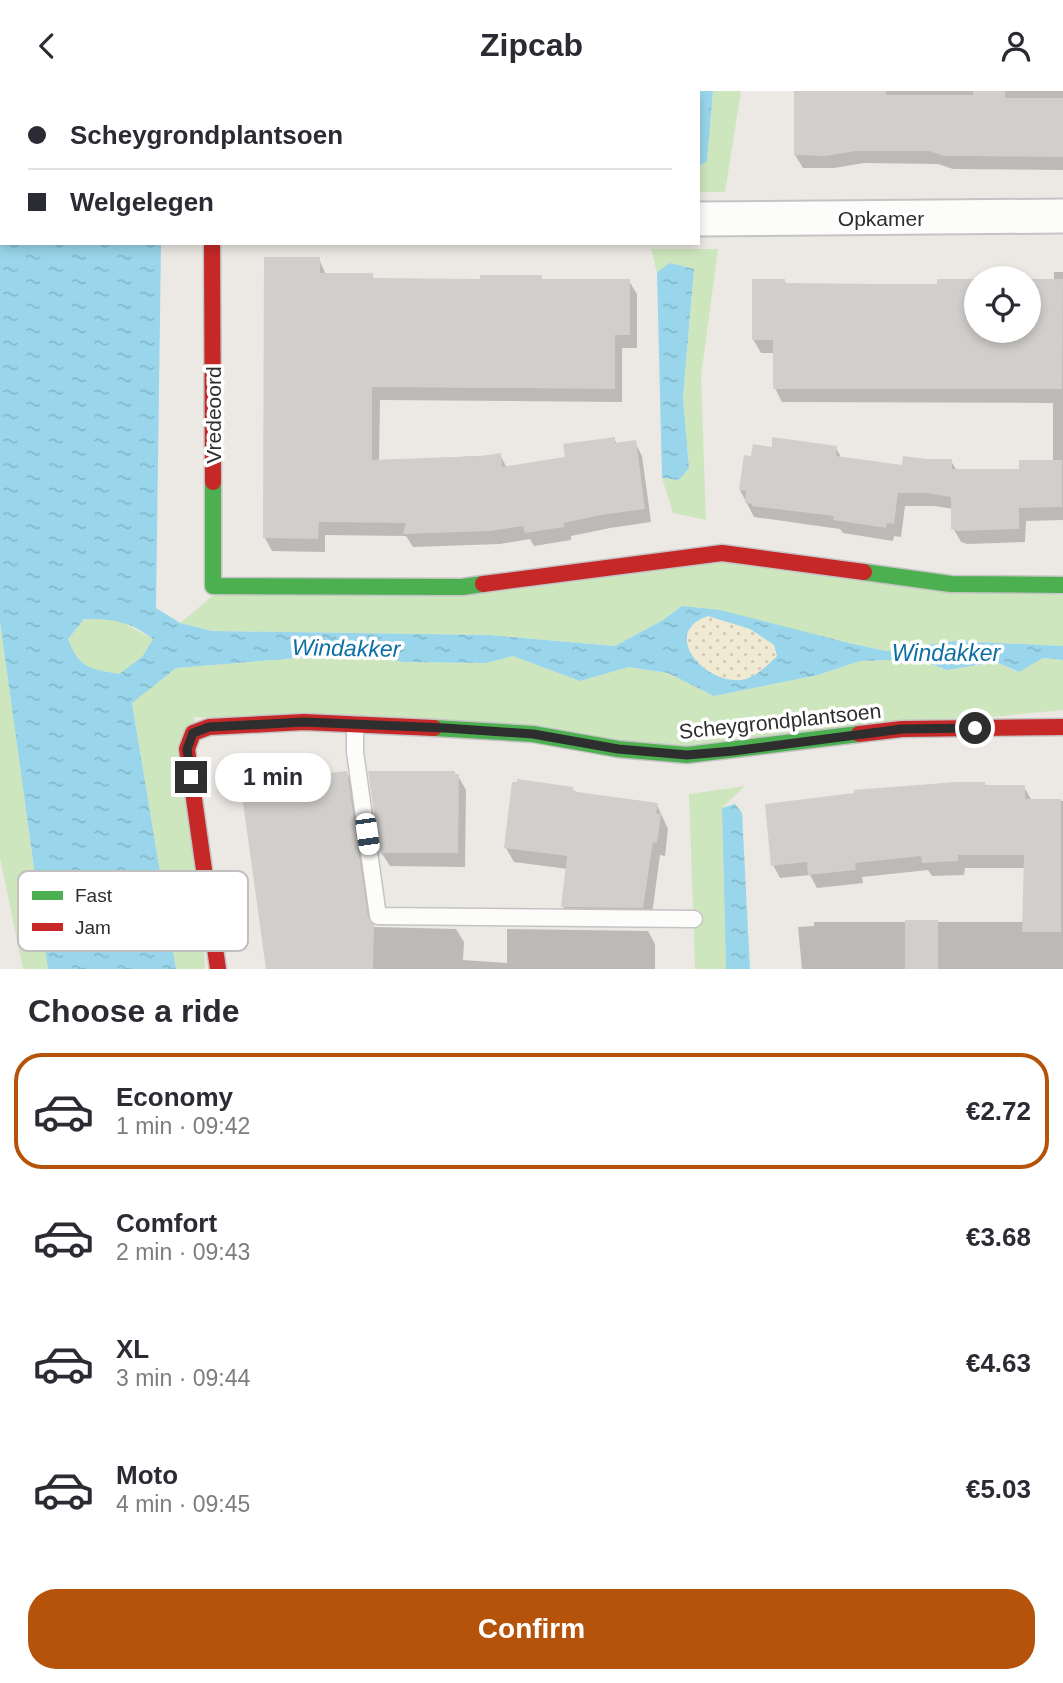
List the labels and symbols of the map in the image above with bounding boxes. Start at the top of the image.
street label: Opkamer [838,207,924,230]
street label: Vredeoord [202,366,225,464]
water label: Windakker [292,634,402,662]
water label: Windakker [892,640,1002,666]
street label: Scheygrondplantsoen [678,699,882,743]
route start [959,712,991,744]
callout: 1 min [216,753,331,801]
route end [175,761,207,793]
car [354,812,381,856]
legend [18,871,248,951]
text: Fast [75,885,113,906]
text: Jam [75,917,111,938]

